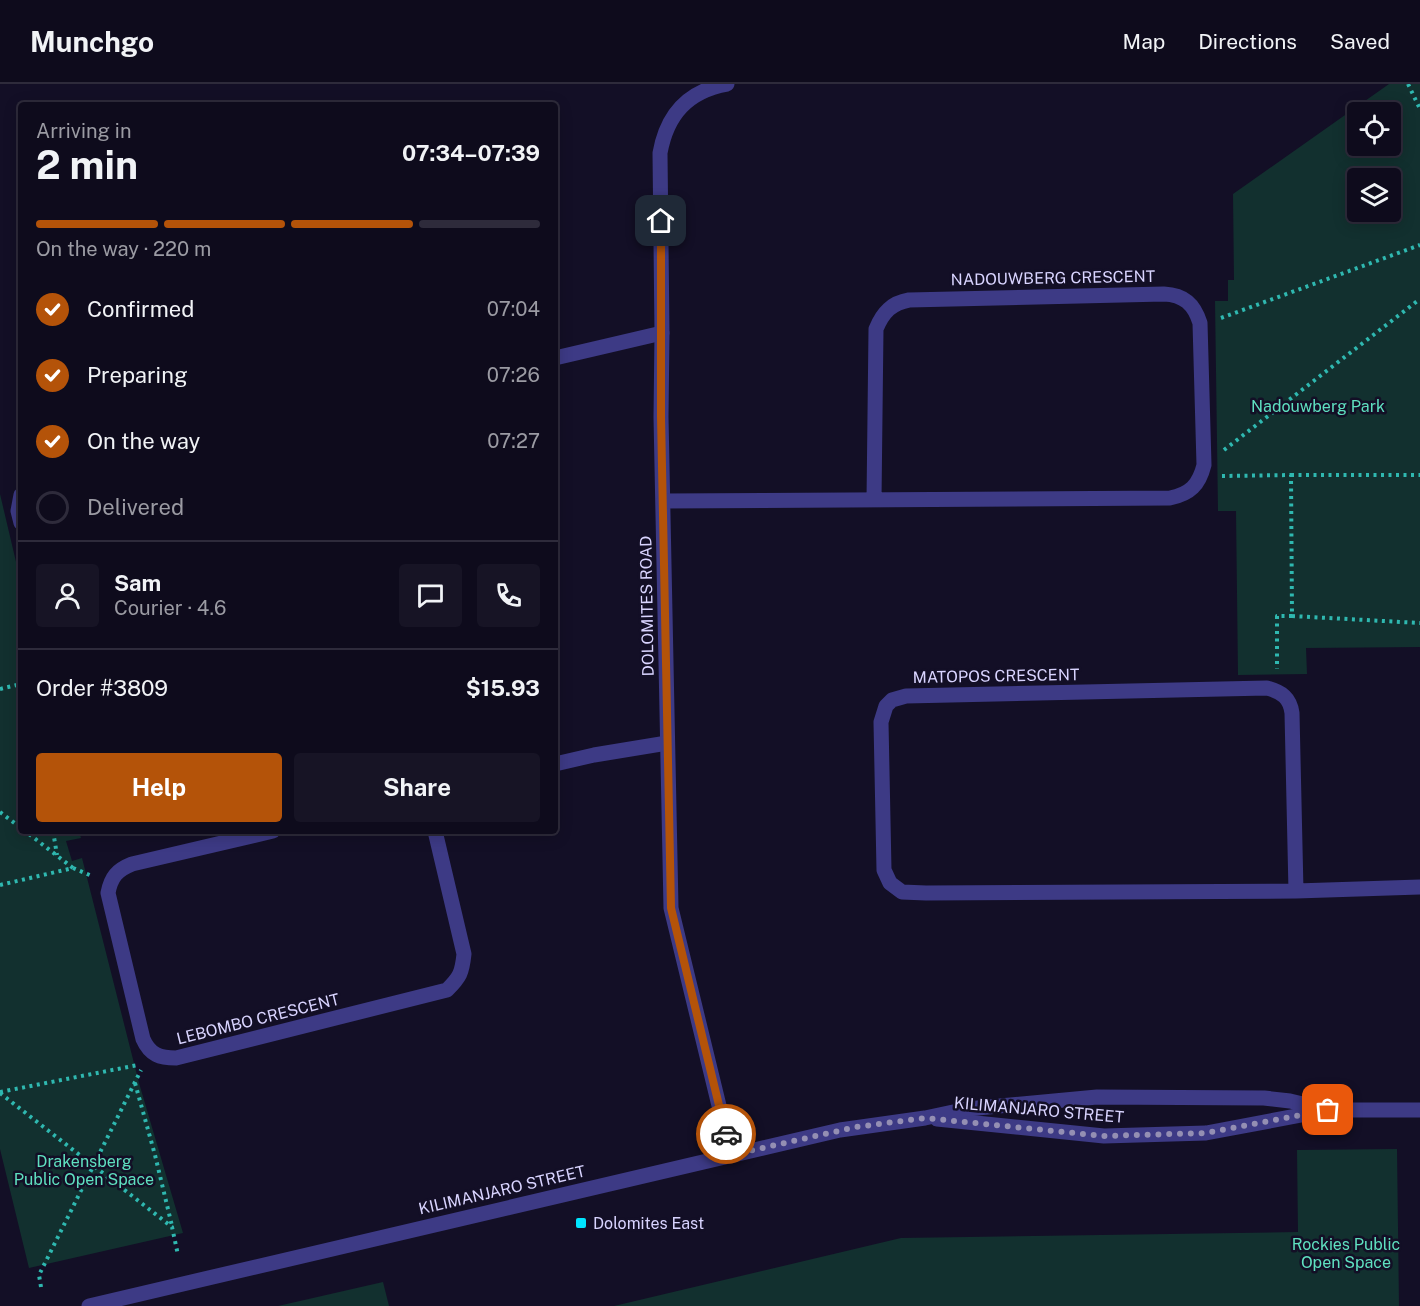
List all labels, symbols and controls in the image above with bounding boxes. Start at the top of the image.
text: Munchgo [30,25,154,58]
text: Map [1123,29,1165,54]
text: Directions [1198,29,1297,54]
text: Saved [1330,29,1390,54]
map controls [1347,102,1401,222]
button: locate [1347,102,1401,156]
text: Arriving in [36,119,131,143]
text: 07:34–07:39 [402,140,540,166]
text: 2 min [36,142,138,188]
button: layers [1347,168,1401,222]
pin [635,195,686,246]
icon: home [644,204,677,237]
text: On the way · 220 m [36,237,211,261]
street label: NADOUWBERG CRESCENT [951,267,1156,289]
icon: check [36,293,69,326]
text: Confirmed [87,296,194,322]
text: 07:04 [487,297,540,321]
icon: check [36,359,69,392]
text: Preparing [87,362,188,388]
text: 07:26 [487,363,540,387]
park label: Nadouwberg Park [1251,397,1385,416]
icon: check [36,425,69,458]
text: On the way [87,428,200,454]
text: 07:27 [487,429,540,453]
text: Delivered [87,494,184,520]
street label: DOLOMITES ROAD [636,536,658,676]
button: person [36,564,99,627]
button: chat [399,564,462,627]
button: phone [477,564,540,627]
text: Sam [114,570,161,596]
text: Courier · 4.6 [114,596,226,620]
street label: MATOPOS CRESCENT [912,665,1080,687]
text: Order #3809 [36,675,168,701]
text: $15.93 [466,675,540,701]
button: Help [36,753,282,822]
button: Share [294,753,540,822]
street label: LEBOMBO CRESCENT [175,989,342,1048]
pin [1302,1084,1353,1135]
street label: KILIMANJARO STREET [953,1093,1125,1127]
icon: bag [1311,1093,1344,1126]
courier [696,1104,756,1164]
icon: car [710,1118,743,1151]
park label: Drakensberg Public Open Space [14,1152,154,1189]
street label: KILIMANJARO STREET [417,1161,588,1218]
place label: Dolomites East [593,1214,704,1233]
marker: Dolomites East [574,1216,588,1230]
park label: Rockies Public Open Space [1292,1235,1400,1272]

